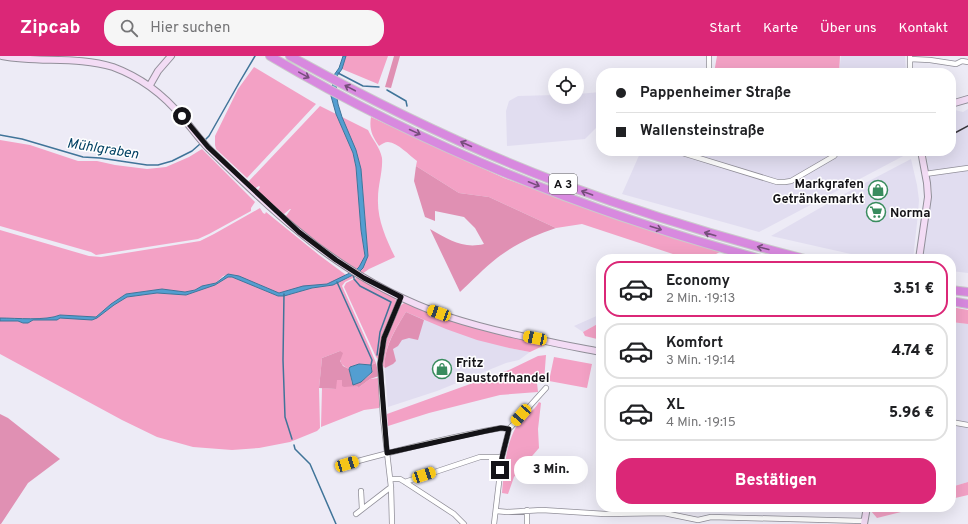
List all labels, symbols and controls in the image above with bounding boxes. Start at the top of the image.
search box [104,10,384,46]
text: Zipcab [20,16,80,40]
icon: search [118,17,140,39]
text: Hier suchen [150,19,230,38]
text: Start [709,20,741,37]
text: Karte [763,20,798,37]
text: Über uns [820,20,877,37]
text: Kontakt [899,20,948,37]
map controls [548,68,584,104]
button: locate [548,68,584,104]
one-way arrow [297,72,309,80]
one-way arrow [344,84,356,91]
text: Pappenheimer Straße [640,84,791,103]
route start [173,107,191,125]
text: Wallensteinstraße [640,122,765,141]
one-way arrow [409,129,421,136]
water label: Mühlgraben [66,135,140,164]
one-way arrow [461,140,473,147]
road number: A 3 [549,174,577,194]
place label: Markgrafen Getränkemarkt [773,177,864,208]
shop icon: Markgrafen Getränkemarkt [867,179,889,201]
one-way arrow [528,181,540,188]
one-way arrow [580,189,593,196]
supermarket icon: Norma [865,201,887,223]
place label: Norma [890,206,930,222]
one-way arrow [650,225,663,232]
one-way arrow [704,230,717,237]
one-way arrow [757,244,770,251]
icon: car [618,271,654,307]
text: Economy [666,272,730,291]
text: 3.51 € [893,280,934,299]
text: 2 Min. · 19:13 [666,291,735,307]
car [426,303,452,323]
car [522,330,548,346]
icon: car [618,333,654,369]
text: Komfort [666,334,723,353]
text: 4.74 € [892,342,934,361]
text: 3 Min. · 19:14 [666,353,735,369]
place label: Fritz Baustoffhandel [456,356,550,387]
shop icon: Fritz Baustoffhandel [431,358,453,380]
icon: car [618,395,654,431]
text: XL [666,396,684,415]
car [509,402,533,428]
text: 5.96 € [889,404,934,423]
text: 4 Min. · 19:15 [666,415,736,431]
car [334,455,360,473]
callout: 3 Min. [514,456,588,484]
button: Bestätigen [616,458,936,504]
route end [491,461,509,479]
text: 3 Min. [533,462,569,478]
car [411,466,437,484]

